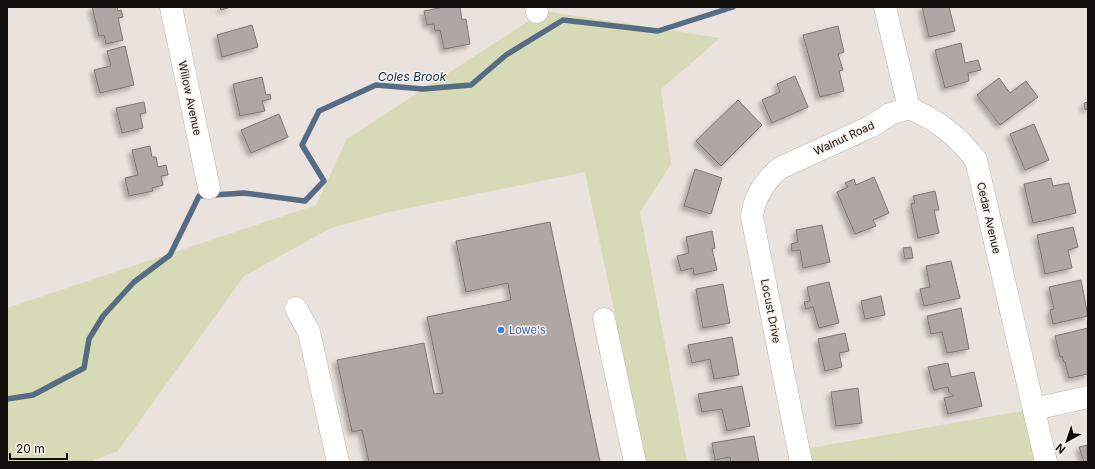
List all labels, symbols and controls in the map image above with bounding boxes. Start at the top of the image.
street label: Willow Avenue [175,59,205,137]
water label: Coles Brook [378,69,447,84]
street label: Walnut Road [811,118,877,158]
street label: Cedar Avenue [974,181,1004,255]
street label: Locust Drive [758,278,784,344]
place label: Lowe's [509,323,546,337]
marker: Lowe's [496,325,506,335]
north arrow [1047,421,1087,461]
scale bar [10,435,67,461]
text: 20 m [16,441,45,456]
text: N [1053,441,1068,457]

